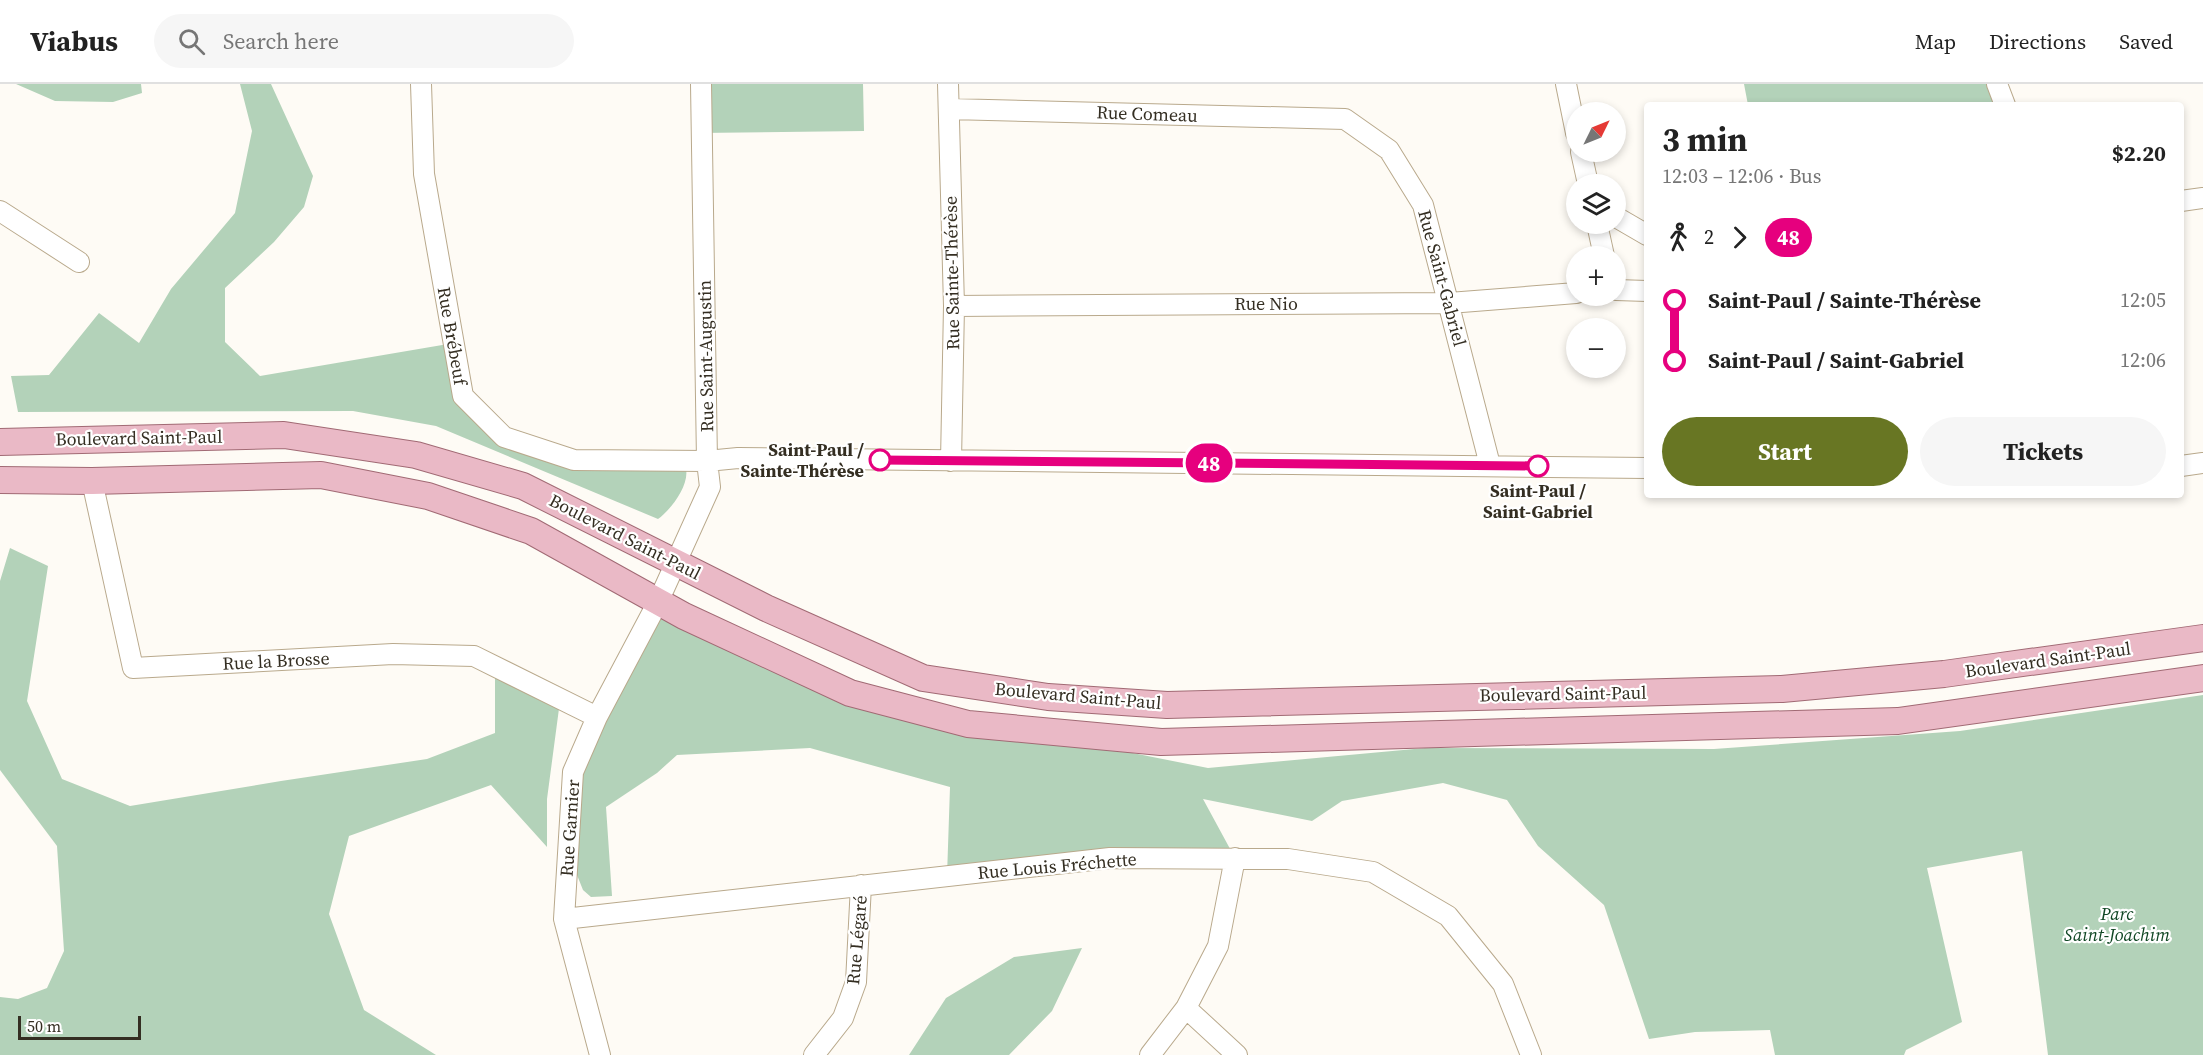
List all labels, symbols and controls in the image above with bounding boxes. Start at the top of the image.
search box [154,14,574,68]
text: Viabus [30,22,118,60]
icon: search [175,25,208,58]
text: Search here [223,26,339,56]
text: Map [1915,27,1956,56]
text: Directions [1989,27,2086,56]
text: Saved [2119,27,2173,56]
street label: Rue Comeau [1096,99,1198,128]
north arrow [1566,102,1626,162]
map controls [1566,102,1626,378]
text: 3 min [1662,117,1748,162]
text: $2.20 [2112,138,2166,168]
text: 12:03 – 12:06 · Bus [1662,162,1821,190]
button: layers [1566,174,1626,234]
street label: Rue Sainte-Thérèse [938,196,965,350]
street label: Rue Saint-Gabriel [1412,207,1473,349]
icon: walk [1662,221,1695,254]
icon: forward [1723,221,1756,254]
text: 2 [1704,223,1714,251]
text: 48 [1777,223,1800,252]
button: + [1566,246,1626,306]
street label: Rue Saint-Augustin [692,280,719,432]
street label: Rue Brébeuf [432,285,474,389]
text: Saint-Paul / Sainte-Thérèse [1708,285,1981,315]
text: 12:05 [2120,286,2166,314]
street label: Rue Nio [1234,291,1298,316]
button: − [1566,318,1626,378]
text: Saint-Paul / Saint-Gabriel [1708,345,1964,375]
text: 12:06 [2120,346,2166,374]
button: Start [1662,417,1908,486]
button: Tickets [1920,417,2166,486]
street label: Boulevard Saint-Paul [55,424,223,451]
place label: Saint-Paul / Sainte-Thérèse [740,437,864,483]
line badge: 48 [1182,444,1236,482]
marker: Saint-Paul / Sainte-Thérèse [869,449,891,471]
text: 48 [1198,449,1220,478]
marker: Saint-Paul / Saint-Gabriel [1527,455,1549,477]
place label: Saint-Paul / Saint-Gabriel [1483,478,1593,524]
street label: Boulevard Saint-Paul [545,487,705,586]
street label: Boulevard Saint-Paul [1963,635,2132,684]
street label: Rue la Brosse [222,645,330,676]
street label: Boulevard Saint-Paul [994,676,1162,715]
street label: Boulevard Saint-Paul [1479,680,1647,707]
street label: Rue Garnier [554,778,585,877]
street label: Rue Louis Fréchette [976,846,1138,885]
street label: Rue Légaré [840,894,873,986]
park label: Parc Saint-Joachim [2064,901,2170,947]
scale bar [18,1013,141,1040]
text: 50 m [27,1015,61,1037]

